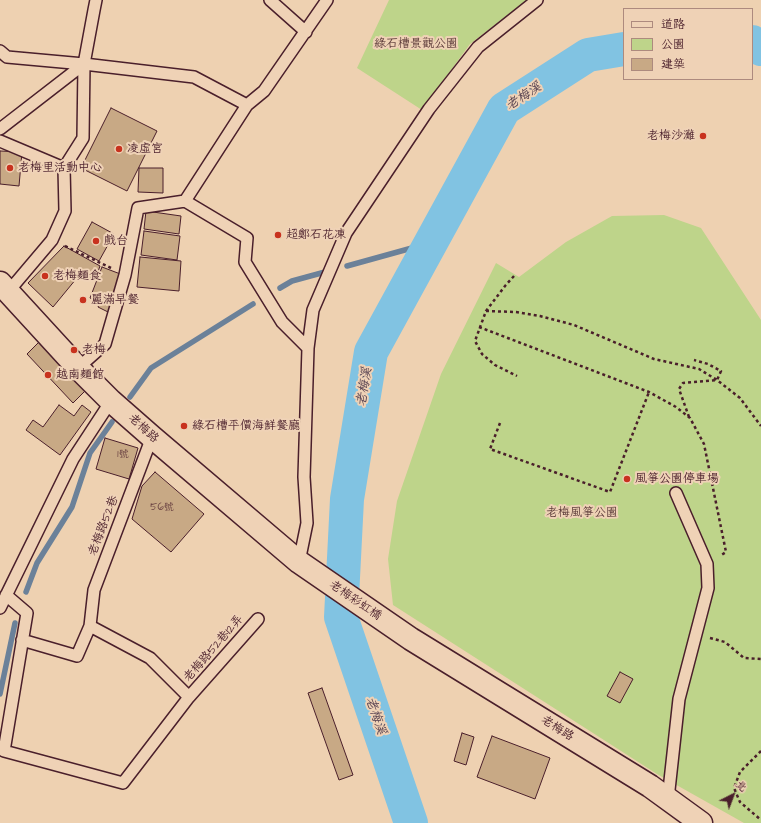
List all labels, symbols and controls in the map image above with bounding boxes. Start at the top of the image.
legend [623,8,753,80]
text: 道路 [661,16,685,33]
text: 公園 [661,36,685,53]
park label: 綠石槽景觀公園 [374,37,458,51]
text: 建築 [661,56,685,73]
water label: 老梅溪 [503,80,545,114]
place label: 老梅沙灘 [647,129,695,143]
marker: 老梅沙灘 [698,131,708,141]
place label: 凌虛宮 [127,142,163,156]
marker: 凌虛宮 [114,144,124,154]
place label: 老梅里活動中心 [18,161,102,175]
marker: 老梅里活動中心 [5,163,15,173]
place label: 超鄭石花凍 [286,228,346,242]
marker: 超鄭石花凍 [273,230,283,240]
place label: 戲台 [104,234,128,248]
marker: 戲台 [91,236,101,246]
place label: 老梅麵食 [53,269,101,283]
marker: 老梅麵食 [40,271,50,281]
place label: 麗滿早餐 [91,293,139,307]
marker: 麗滿早餐 [78,295,88,305]
place label: 老梅 [82,343,106,357]
marker: 老梅 [69,345,79,355]
water label: 老梅溪 [354,367,376,407]
place label: 越南麵館 [56,368,104,382]
marker: 越南麵館 [43,370,53,380]
street label: 老梅路 [125,412,161,446]
place label: 綠石槽平價海鮮餐廳 [192,419,300,433]
marker: 綠石槽平價海鮮餐廳 [179,421,189,431]
house number: 1號 [117,449,129,461]
place label: 風箏公園停車場 [635,472,719,486]
marker: 風箏公園停車場 [622,474,632,484]
street label: 老梅路52巷 [86,494,122,558]
house number: 56號 [150,502,174,514]
park label: 老梅風箏公園 [546,506,618,520]
street label: 老梅彩虹橋 [326,578,384,624]
street label: 老梅路52巷12弄 [181,613,247,685]
water label: 老梅溪 [361,695,389,737]
street label: 老梅路 [538,713,576,745]
north arrow [713,775,753,815]
text: 北 [732,776,750,795]

